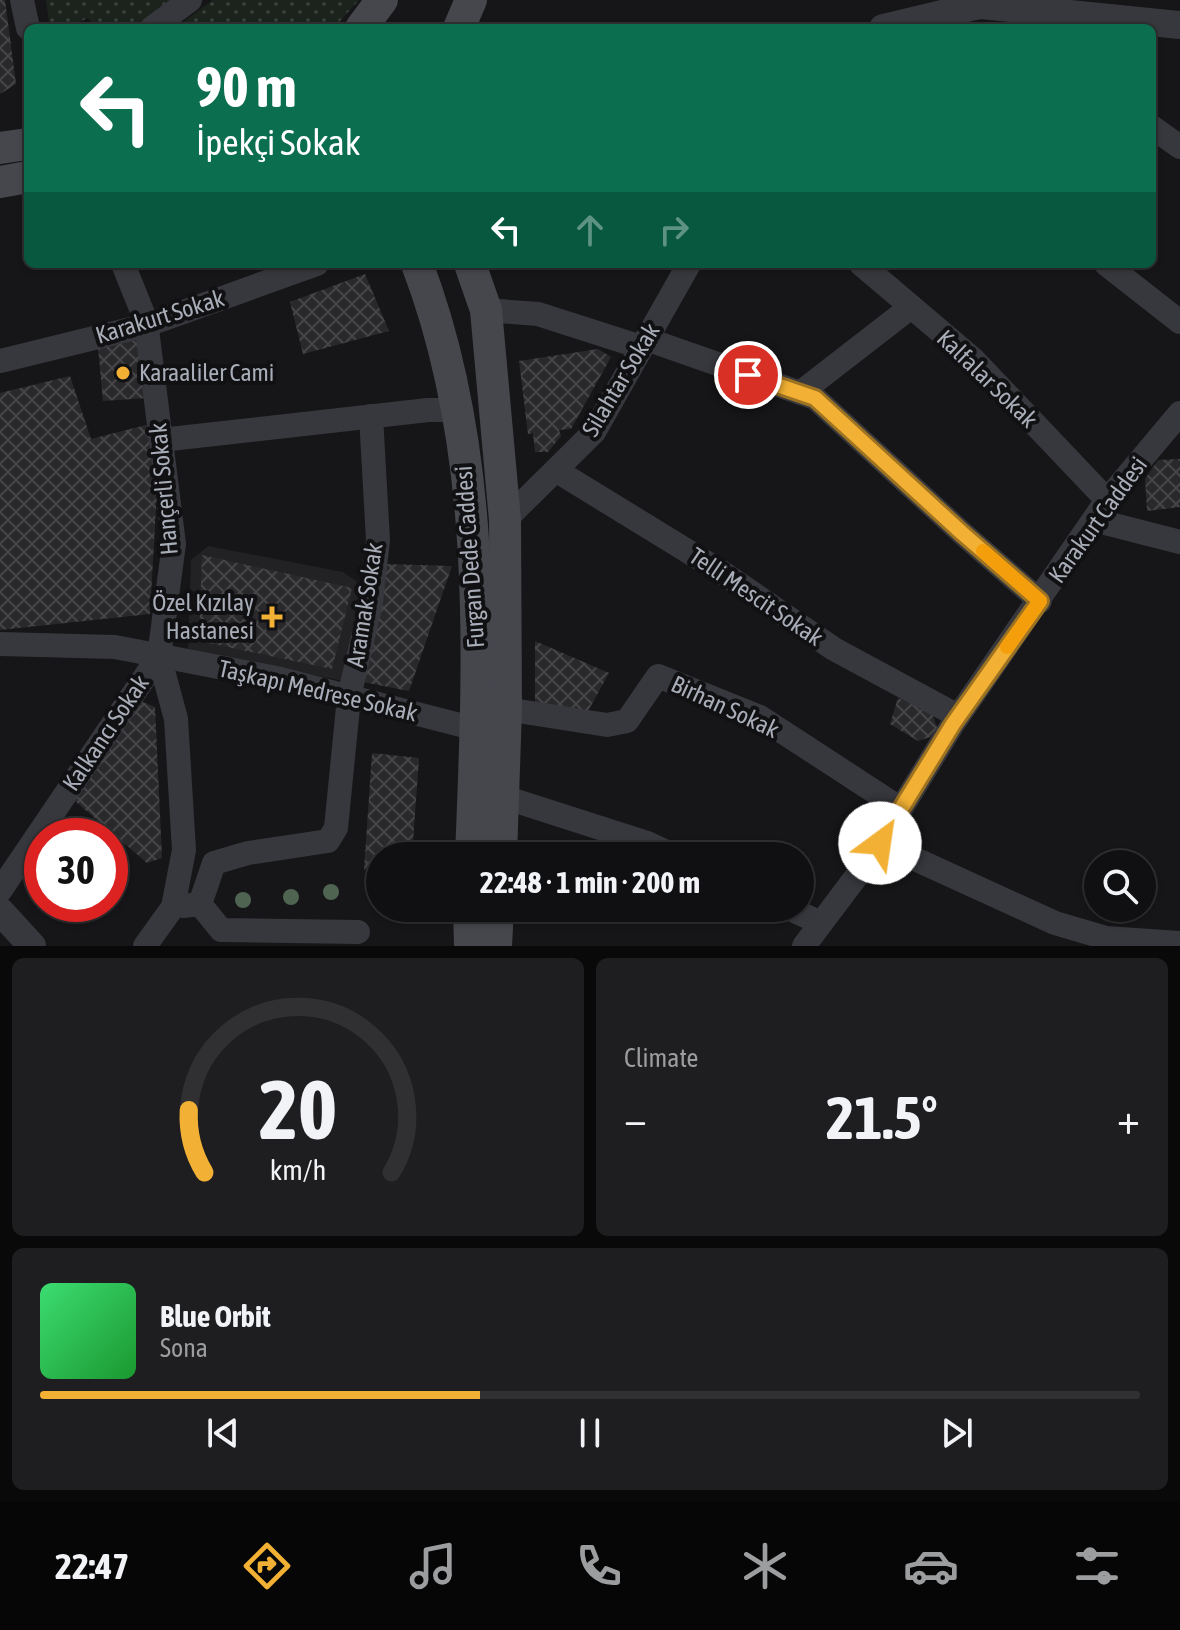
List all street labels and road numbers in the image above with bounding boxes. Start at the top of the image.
street label: Karakurt Sokak [92,284,228,349]
street label: Silahtar Sokak [576,318,665,441]
street label: Kalfalar Sokak [932,324,1043,433]
street label: Hançerli Sokak [144,421,183,556]
street label: Karakurt Caddesi [1043,451,1152,588]
street label: Furgan Dede Caddesi [450,465,489,649]
street label: Aramak Sokak [341,540,388,669]
street label: Telli Mescit Sokak [684,542,829,651]
street label: Taşkapı Medrese Sokak [216,655,420,727]
street label: Kalkancı Sokak [57,669,154,796]
street label: Birhan Sokak [667,670,784,743]

